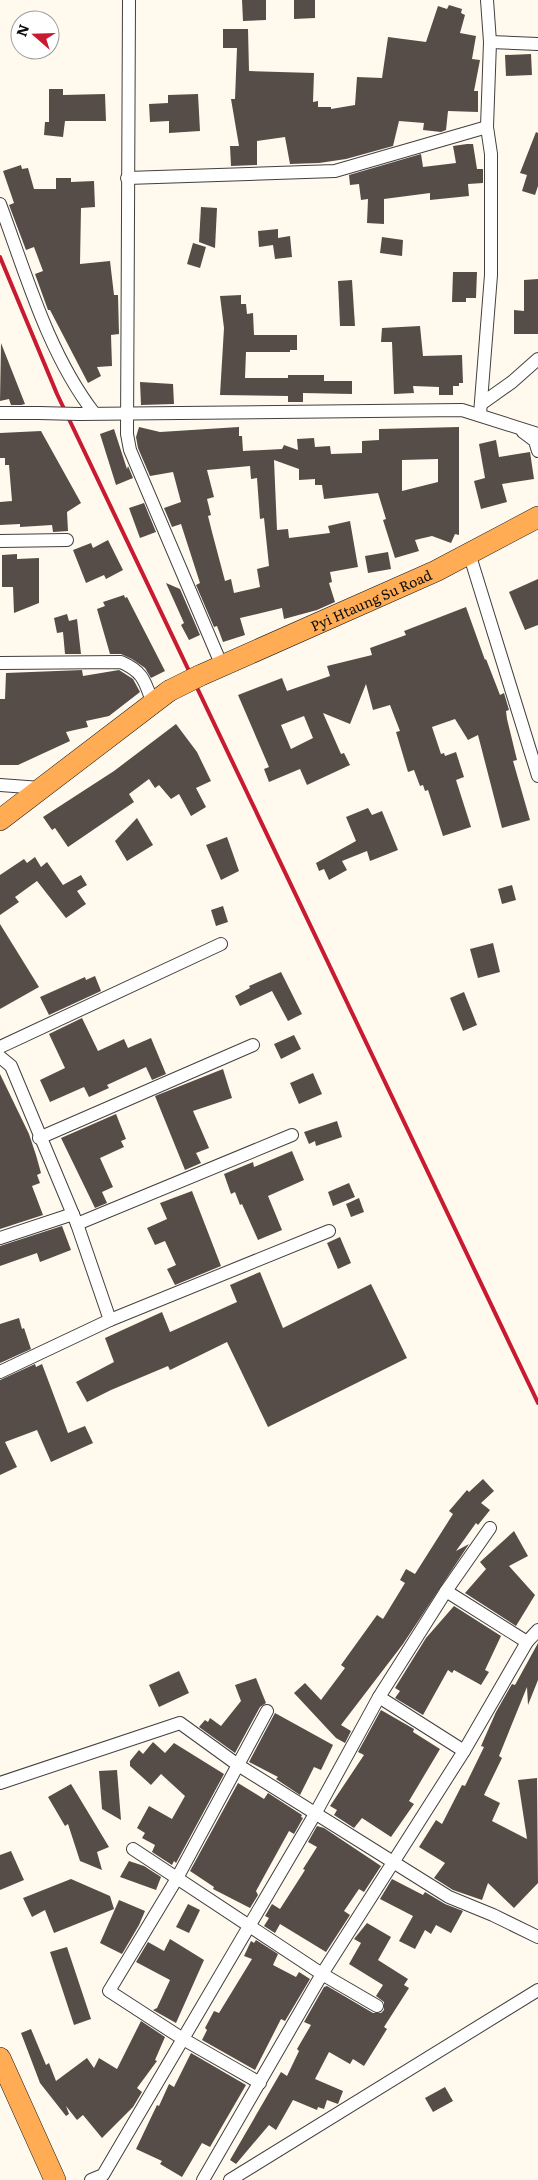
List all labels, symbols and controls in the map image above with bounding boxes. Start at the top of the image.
north arrow [10,10,60,60]
text: N [10,21,33,39]
street label: Pyi Htaung Su Road [307,564,435,636]

